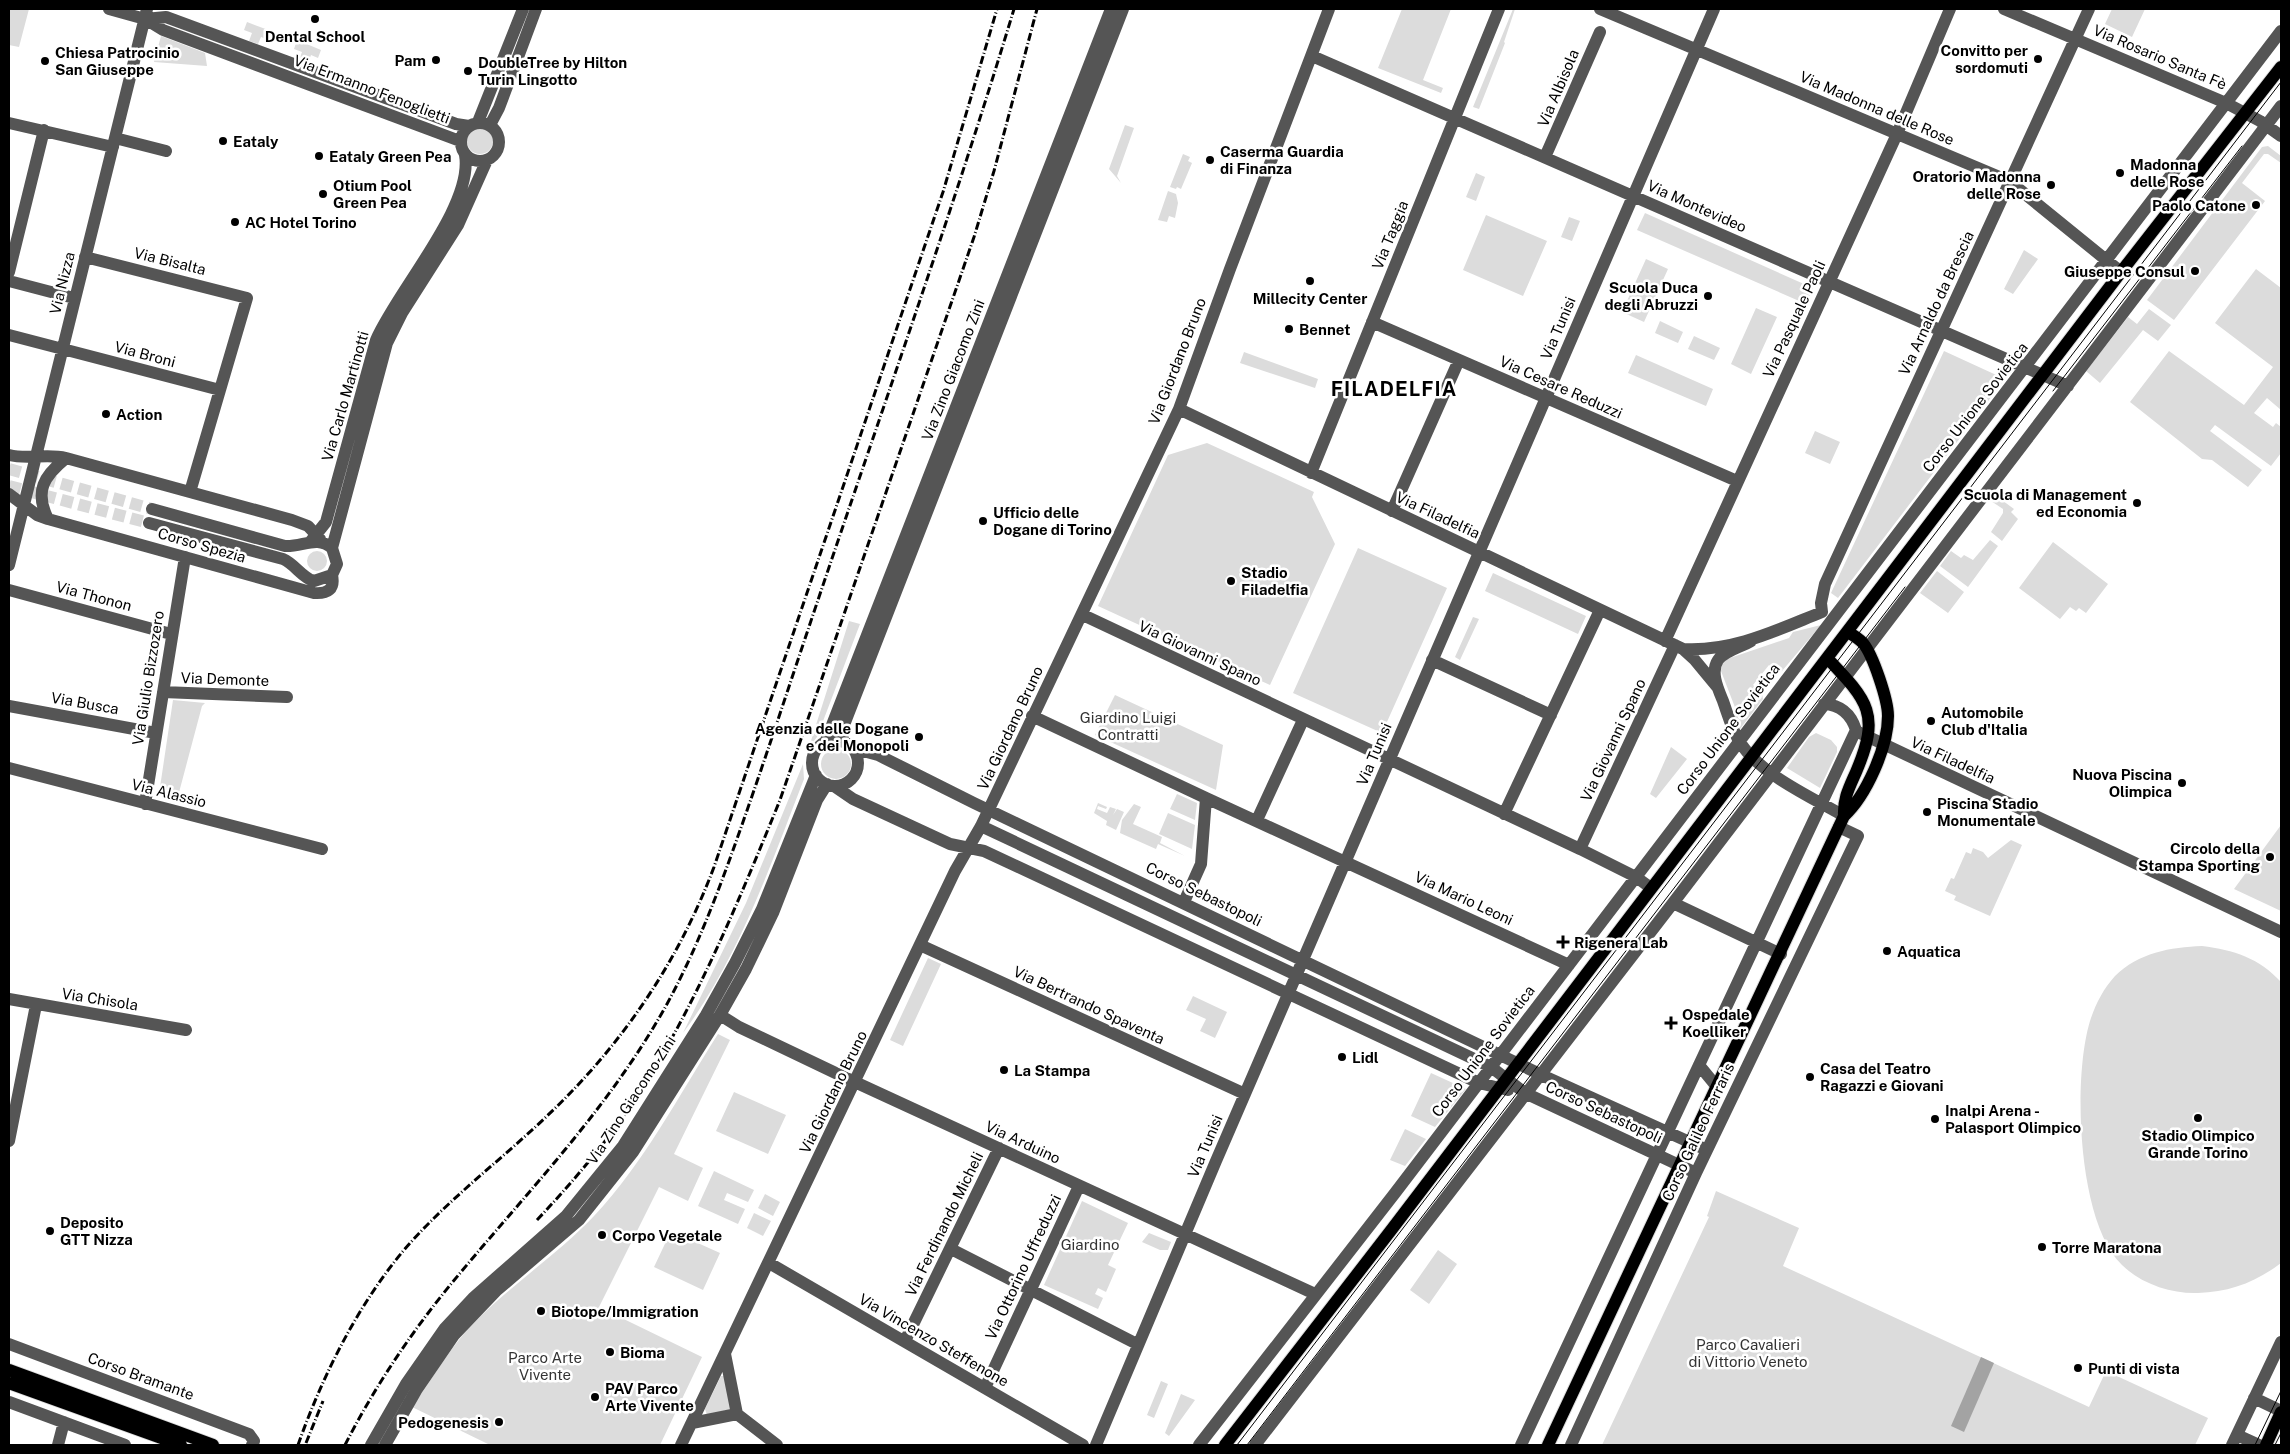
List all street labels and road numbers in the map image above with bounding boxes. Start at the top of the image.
street label: Via Rosario Santa Fè [2091,21,2229,93]
street label: Via Albisola [1534,47,1582,129]
street label: Via Ermanno Fenoglietti [292,51,452,127]
street label: Via Madonna delle Rose [1797,68,1957,148]
street label: Via Montevideo [1645,176,1749,236]
street label: Via Taggia [1369,198,1411,272]
street label: Via Arnaldo da Brescia [1895,228,1977,378]
street label: Via Bisalta [132,244,208,278]
street label: Via Nizza [46,250,78,316]
street label: Via Pasquale Paoli [1759,258,1829,380]
street label: Via Tunisi [1537,294,1579,362]
street label: Via Giordano Bruno [1145,295,1209,427]
street label: Via Zino Giacomo Zini [918,297,988,443]
street label: Via Carlo Martinotti [318,329,372,463]
street label: Via Broni [113,338,177,370]
street label: Corso Unione Sovietica [1919,339,2031,475]
street label: Via Cesare Reduzzi [1497,352,1625,422]
street label: Via Filadelfia [1393,488,1483,542]
street label: Corso Spezia [156,524,248,566]
street label: Via Thonon [54,578,134,614]
street label: Via Giulio Bizzozero [129,610,167,746]
street label: Via Giovanni Spano [1136,617,1264,689]
street label: Corso Unione Sovietica [1673,660,1783,798]
street label: Via Giordano Bruno [974,663,1046,793]
street label: Via Demonte [180,669,270,689]
street label: Via Giovanni Spano [1577,676,1649,804]
street label: Via Busca [50,689,120,717]
street label: Via Tunisi [1353,720,1395,788]
street label: Via Filadelfia [1908,733,1998,787]
street label: Via Alassio [130,776,208,810]
street label: Corso Sebastopoli [1143,859,1265,929]
street label: Via Mario Leoni [1412,868,1516,928]
street label: Via Bertrando Spaventa [1011,963,1167,1047]
street label: Corso Unione Sovietica [1428,982,1538,1120]
street label: Via Chisola [61,985,139,1013]
street label: Via Giordano Bruno [796,1028,870,1156]
street label: Via Zino Giacomo Zini [583,1033,679,1167]
street label: Corso Galileo Ferraris [1658,1060,1738,1204]
street label: Corso Sebastopoli [1543,1077,1665,1147]
street label: Via Tunisi [1184,1112,1226,1180]
street label: Via Arduino [983,1117,1063,1167]
street label: Via Ferdinando Micheli [902,1149,986,1299]
street label: Via Ottorino Uffreduzzi [982,1192,1064,1342]
street label: Via Vincenzo Steffenone [856,1290,1012,1390]
street label: Corso Bramante [86,1349,196,1403]

